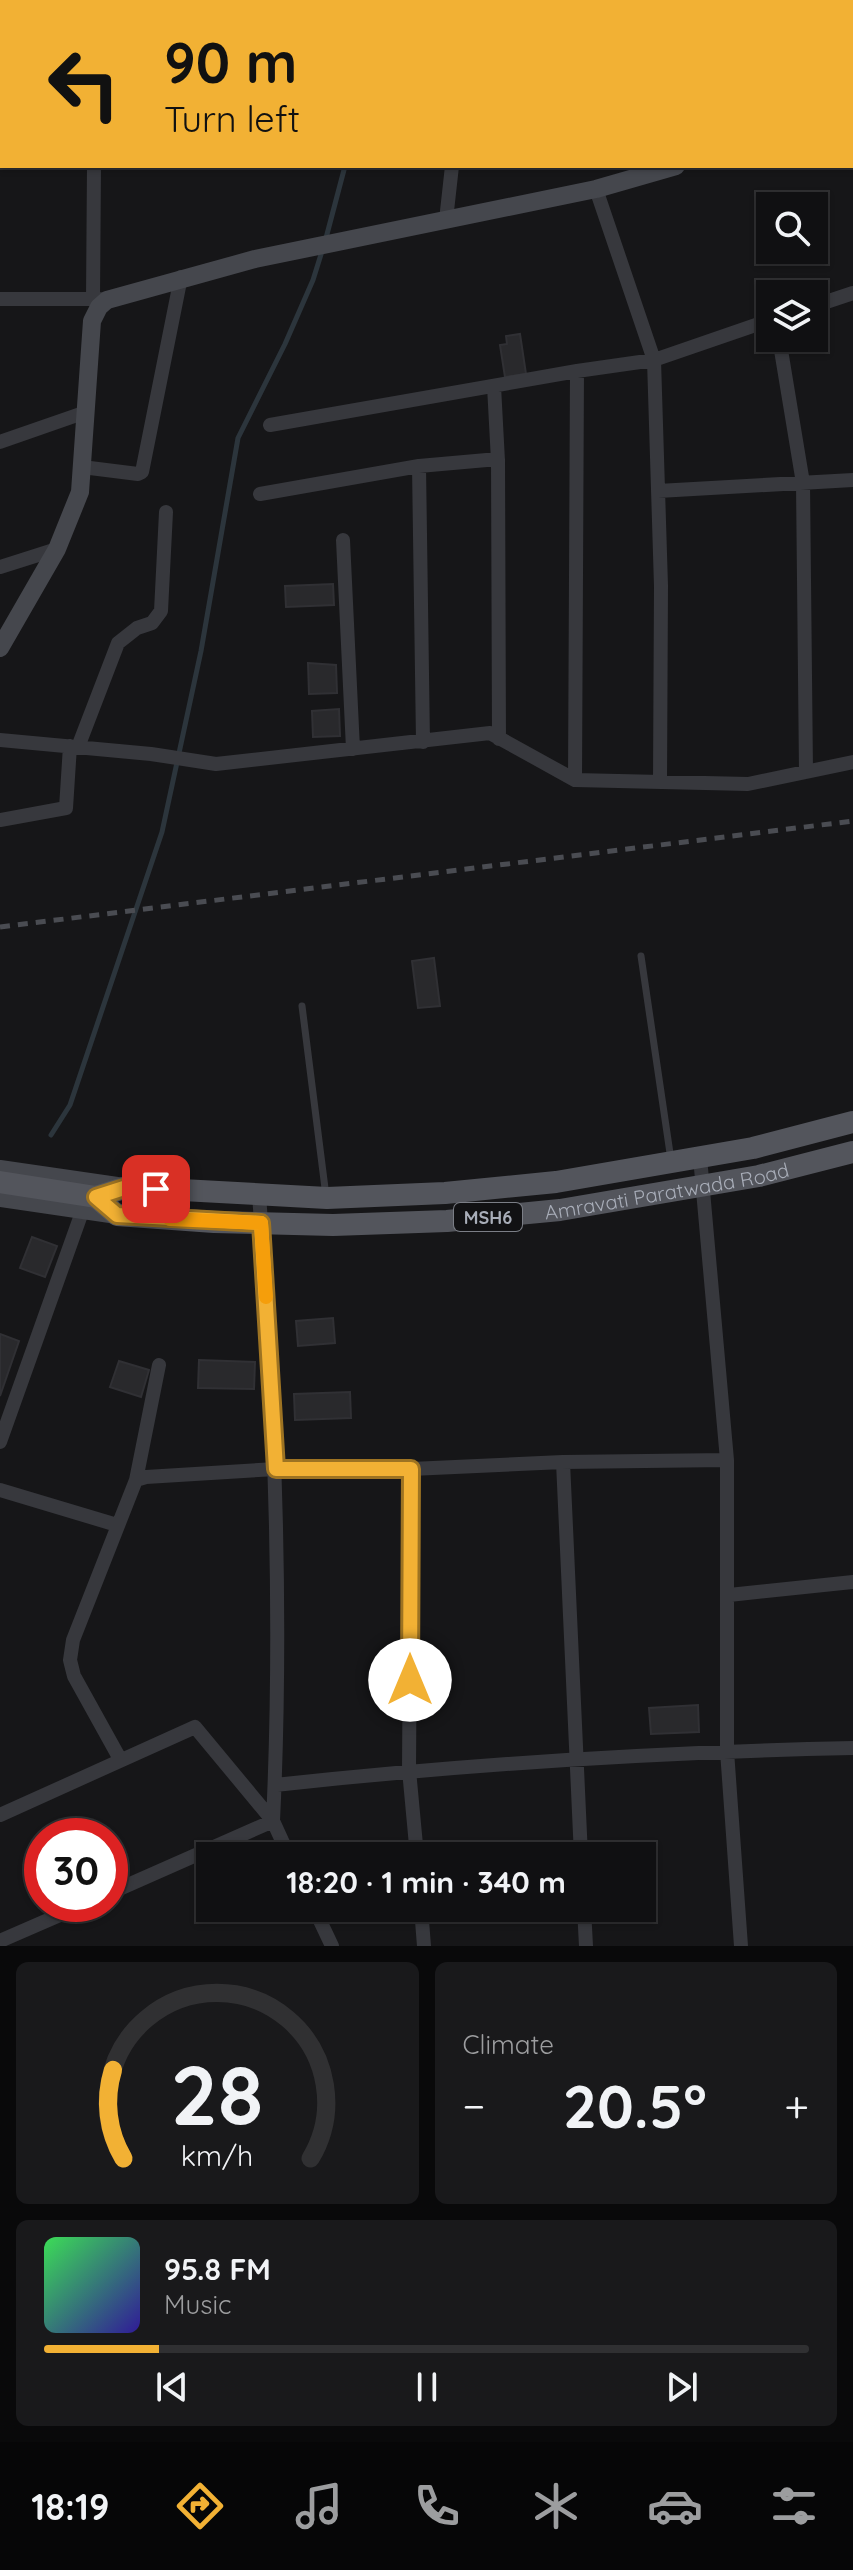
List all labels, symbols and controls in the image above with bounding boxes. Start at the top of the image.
text: 90 m [164,27,298,97]
icon: left [32,32,136,136]
text: Turn left [164,96,300,141]
map controls [756,192,828,352]
button: search [756,192,828,264]
button: layers [756,280,828,352]
pin [122,1155,190,1223]
street label: Amravati Paratwada Road [544,1156,791,1224]
icon: arrive [134,1167,178,1211]
road number: MSH6 [454,1203,522,1231]
position arrow [368,1638,452,1722]
speed limit sign: 30 [24,1818,128,1922]
text: 18:20 · 1 min · 340 m [286,1863,566,1901]
text: Climate [463,2028,554,2061]
text: 28 [171,2042,264,2146]
text: 20.5° [563,2068,707,2143]
text: − [463,2078,485,2133]
text: + [784,2078,809,2133]
text: km/h [181,2137,254,2173]
text: 95.8 FM [164,2250,271,2288]
text: Music [164,2288,232,2321]
icon: previous [150,2365,194,2409]
icon: pause [405,2365,449,2409]
icon: next [660,2365,704,2409]
icon: directions [172,2478,228,2534]
icon: music [291,2478,347,2534]
icon: phone [409,2478,465,2534]
icon: climate [528,2478,584,2534]
icon: car [647,2478,703,2534]
icon: filters [766,2478,822,2534]
text: 18:19 [31,2484,109,2529]

